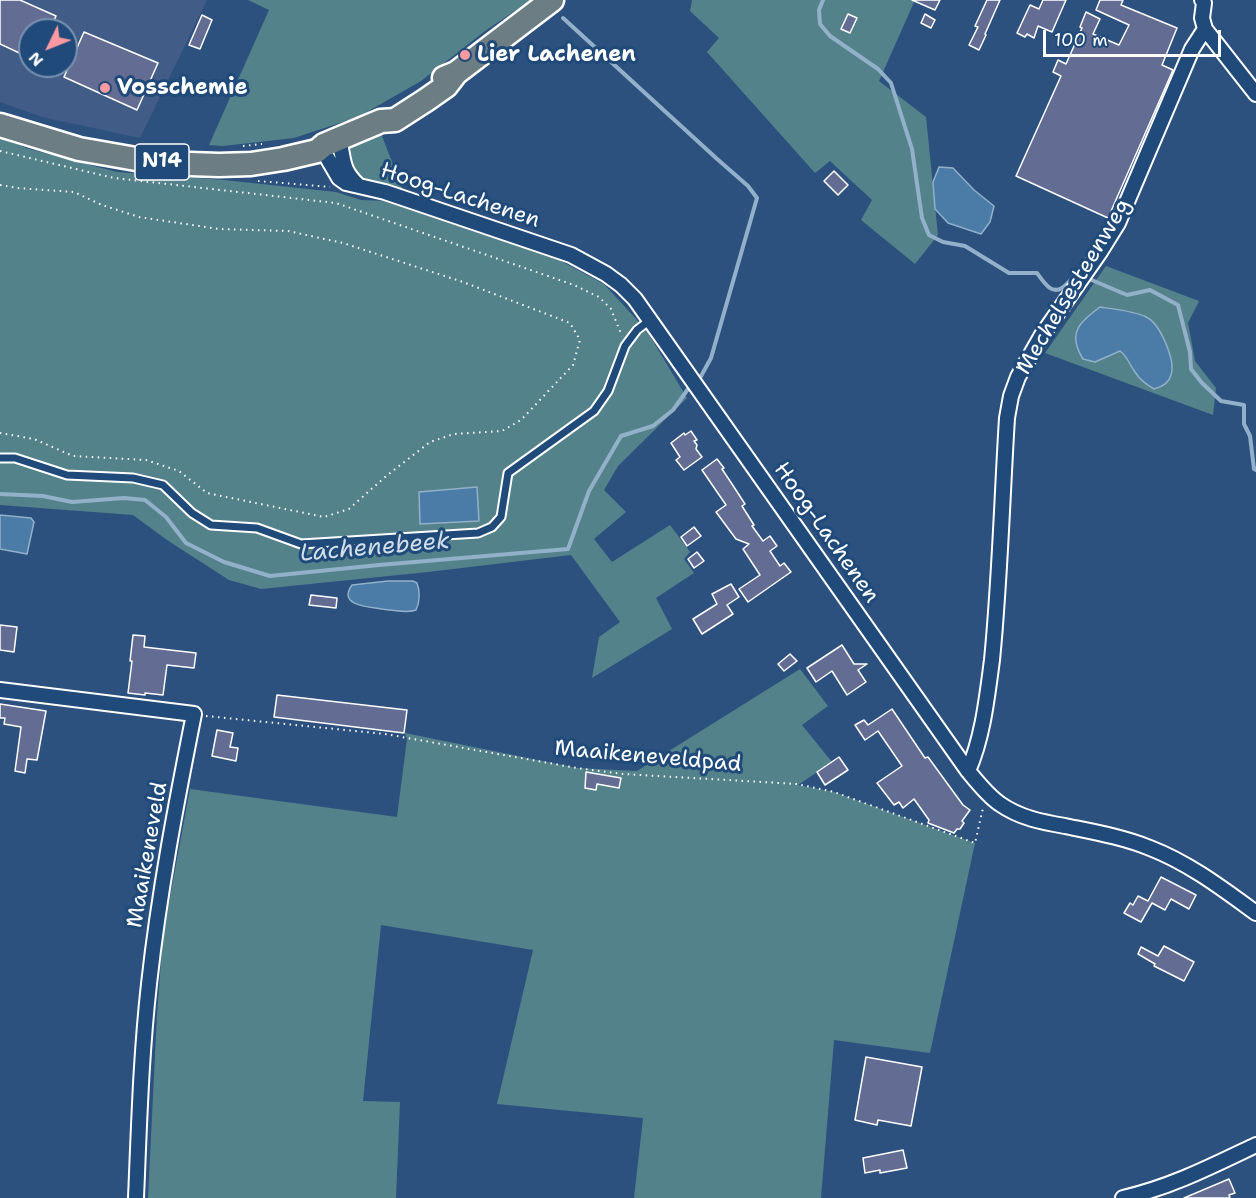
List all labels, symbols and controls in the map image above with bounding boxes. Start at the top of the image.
north arrow [18,18,78,78]
scale bar [1046,18,1224,56]
text: 100 m [1054,28,1108,52]
place label: Lier Lachenen [477,42,636,68]
text: N [24,47,48,71]
marker: Lier Lachenen [458,48,472,62]
place label: Vosschemie [117,75,248,101]
marker: Vosschemie [98,81,112,95]
road number: N14 [135,144,189,180]
street label: Hoog-Lachenen [377,158,543,234]
street label: Mechelsesteenweg [1011,194,1137,380]
street label: Hoog-Lachenen [768,458,884,608]
water label: Lachenebeek [299,527,451,569]
street label: Maaikeneveldpad [553,736,743,778]
street label: Maaikeneveld [122,780,174,930]

